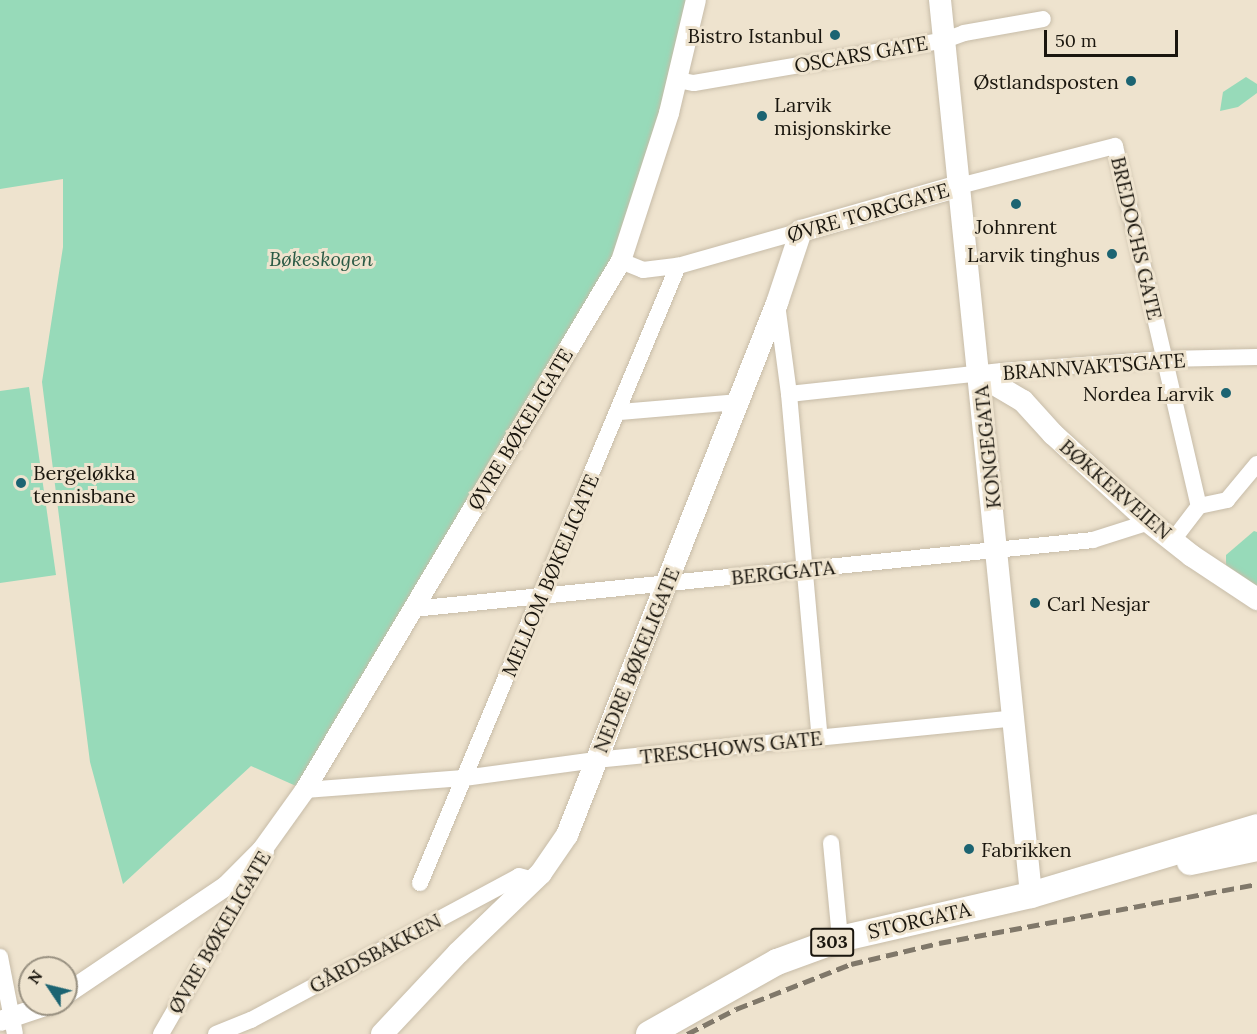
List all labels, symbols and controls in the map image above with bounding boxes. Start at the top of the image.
scale bar [1047,18,1180,56]
place label: Bistro Istanbul [688,23,823,47]
marker: Bistro Istanbul [828,28,842,42]
text: 50 m [1055,29,1097,52]
street label: OSCARS GATE [792,30,930,78]
place label: Østlandsposten [973,69,1119,93]
marker: Østlandsposten [1124,74,1138,88]
place label: Larvik misjonskirke [774,92,891,139]
marker: Larvik misjonskirke [755,109,769,123]
street label: BREDOCHS GATE [1107,154,1167,322]
street label: ØVRE TORGGATE [784,177,952,247]
marker: Johnrent [1009,197,1023,211]
place label: Johnrent [975,214,1057,238]
place label: Larvik tinghus [967,242,1100,266]
park label: Bøkeskogen [269,246,373,270]
marker: Larvik tinghus [1105,247,1119,261]
street label: ØVRE BØKELIGATE [462,344,578,514]
street label: BRANNVAKTSGATE [1002,348,1186,384]
place label: Nordea Larvik [1083,381,1214,405]
street label: KONGEGATA [969,384,1005,510]
marker: Nordea Larvik [1219,386,1233,400]
street label: BØKKERVEIEN [1055,434,1177,544]
place label: Bergeløkka tennisbane [33,460,136,507]
street label: MELLOM BØKELIGATE [496,470,604,680]
marker: Bergeløkka tennisbane [14,476,28,490]
street label: BERGGATA [730,555,836,589]
street label: NEDRE BØKELIGATE [588,564,684,756]
place label: Carl Nesjar [1047,591,1150,615]
marker: Carl Nesjar [1028,596,1042,610]
street label: TRESCHOWS GATE [639,725,823,769]
place label: Fabrikken [981,837,1072,861]
marker: Fabrikken [962,842,976,856]
street label: ØVRE BØKELIGATE [163,846,275,1018]
street label: STORGATA [865,897,973,943]
street label: GÅRDSBAKKEN [305,908,445,998]
road number: 303 [810,927,854,957]
north arrow [18,956,78,1016]
text: N [23,966,47,988]

